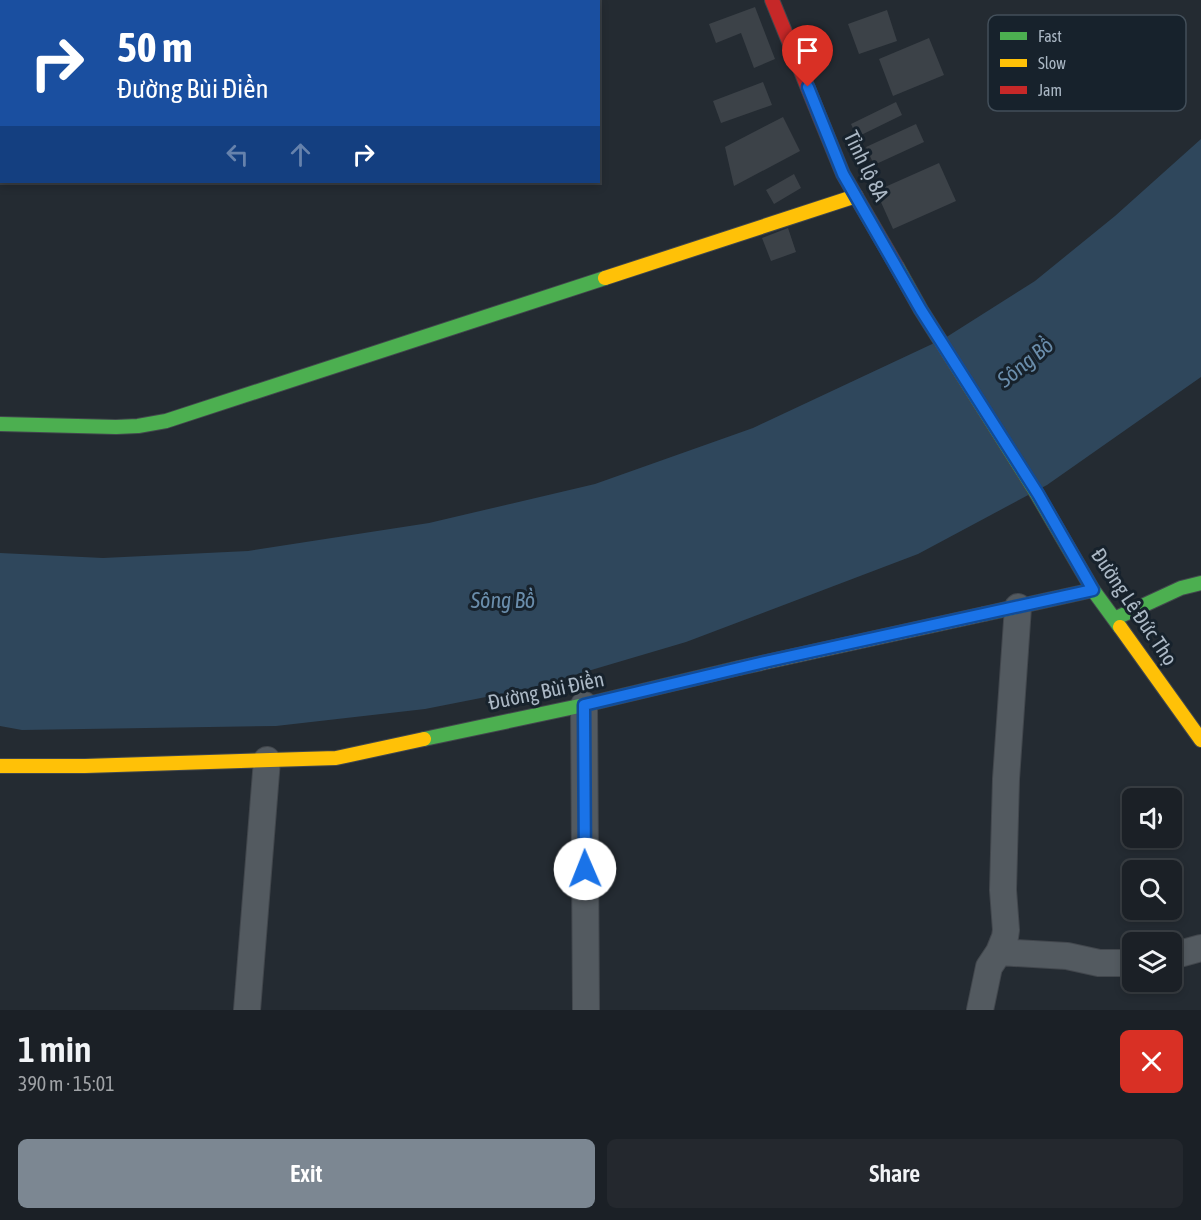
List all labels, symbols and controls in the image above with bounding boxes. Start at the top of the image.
legend [988,15,1186,111]
text: 50 m [117,23,192,71]
icon: right [18,24,96,102]
pin [782,25,833,87]
text: Fast [1038,27,1062,45]
icon: arrive [791,34,824,67]
text: Slow [1038,54,1066,72]
text: Đường Bùi Điền [117,73,269,104]
text: Jam [1038,81,1062,99]
street label: Tỉnh lộ 8A [840,127,894,205]
icon: left [221,138,254,171]
icon: ahead [284,138,317,171]
icon: right [347,138,380,171]
water label: Sông Bồ [991,332,1058,393]
street label: Đường Lê Đức Thọ [1087,543,1183,669]
water label: Sông Bồ [470,587,535,613]
street label: Đường Bùi Điền [486,666,606,714]
map controls [1122,788,1182,992]
button: sound [1122,788,1182,848]
position arrow [553,837,617,901]
button: search [1122,860,1182,920]
button: layers [1122,932,1182,992]
text: 1 min [18,1028,92,1070]
button: close [1120,1030,1183,1093]
text: 390 m · 15:01 [18,1072,115,1095]
button: Exit [18,1139,595,1208]
button: Share [607,1139,1183,1208]

